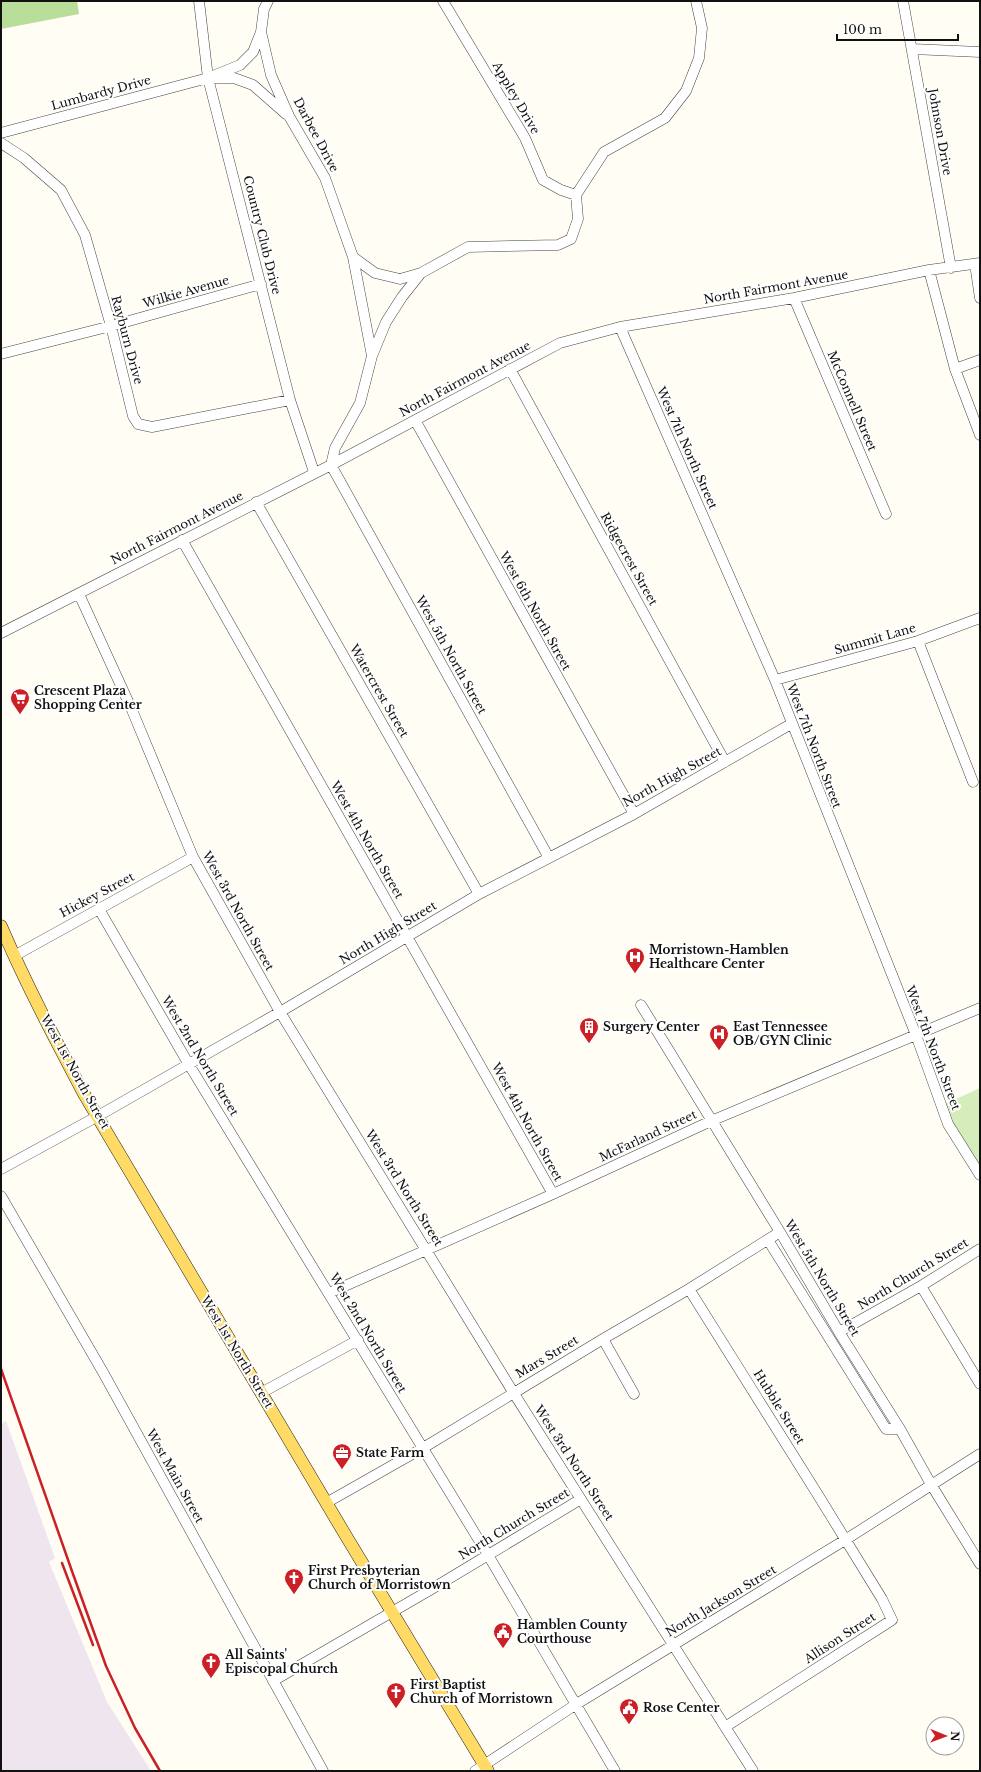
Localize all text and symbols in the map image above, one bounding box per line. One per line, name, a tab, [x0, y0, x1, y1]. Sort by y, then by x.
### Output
scale bar	[837, 16, 958, 42]
text: 100 m	[843, 22, 882, 37]
street label: Appley Drive	[489, 58, 543, 137]
street label: Lumbardy Drive	[49, 72, 153, 113]
street label: Johnson Drive	[925, 85, 956, 177]
street label: Darbee Drive	[291, 95, 342, 175]
street label: Country Club Drive	[240, 174, 285, 296]
street label: North Fairmont Avenue	[702, 266, 849, 307]
street label: Wilkie Avenue	[140, 272, 231, 311]
street label: Rayburn Drive	[108, 294, 147, 386]
street label: North Fairmont Avenue	[397, 337, 533, 420]
street label: McConnell Street	[825, 348, 881, 454]
street label: West 7th North Street	[653, 383, 721, 512]
street label: North Fairmont Avenue	[108, 488, 246, 567]
street label: Ridgecrest Street	[598, 510, 661, 608]
street label: West 6th North Street	[496, 548, 575, 673]
street label: West 5th North Street	[412, 592, 490, 717]
street label: Summit Lane	[832, 620, 917, 657]
street label: Watercrest Street	[346, 641, 412, 740]
street label: West 7th North Street	[783, 681, 845, 811]
place label: Crescent Plaza Shopping Center	[34, 683, 142, 712]
supermarket icon: Crescent Plaza Shopping Center	[9, 687, 31, 715]
street label: North High Street	[620, 743, 724, 810]
street label: West 4th North Street	[327, 777, 407, 902]
street label: West 3rd North Street	[199, 847, 278, 974]
street label: Hickey Street	[57, 868, 137, 920]
street label: North High Street	[337, 897, 439, 967]
place label: Morristown-Hamblen Healthcare Center	[649, 942, 789, 971]
hospital icon: Morristown-Hamblen Healthcare Center	[624, 946, 646, 974]
street label: West 7th North Street	[902, 983, 964, 1113]
street label: West 2nd North Street	[158, 992, 242, 1119]
street label: West 1st North Street	[37, 1011, 113, 1132]
building icon: Surgery Center	[578, 1016, 600, 1044]
place label: Surgery Center	[603, 1019, 699, 1034]
place label: East Tennessee OB/GYN Clinic	[733, 1019, 832, 1048]
hospital icon: East Tennessee OB/GYN Clinic	[708, 1023, 730, 1051]
street label: West 4th North Street	[488, 1059, 566, 1184]
street label: McFarland Street	[597, 1106, 699, 1165]
street label: West 3rd North Street	[362, 1126, 447, 1249]
street label: West 5th North Street	[781, 1216, 863, 1339]
street label: North Church Street	[855, 1234, 971, 1312]
street label: West 2nd North Street	[326, 1269, 410, 1396]
street label: West 1st North Street	[197, 1292, 277, 1411]
street label: Mars Street	[513, 1332, 581, 1381]
street label: Hubble Street	[751, 1367, 809, 1447]
street label: West 3rd North Street	[531, 1401, 618, 1524]
street label: West Main Street	[143, 1425, 208, 1526]
office icon: State Farm	[331, 1442, 353, 1470]
place label: State Farm	[356, 1445, 425, 1460]
street label: North Church Street	[456, 1484, 572, 1562]
street label: North Jackson Street	[663, 1561, 779, 1639]
place label: First Presbyterian Church of Morristown	[308, 1563, 451, 1592]
church icon: First Presbyterian Church of Morristown	[283, 1567, 305, 1595]
street label: Allison Street	[800, 1609, 879, 1667]
place label: Hamblen County Courthouse	[517, 1617, 627, 1646]
public building icon: Hamblen County Courthouse	[492, 1621, 514, 1649]
place label: All Saints' Episcopal Church	[224, 1647, 338, 1676]
church icon: All Saints' Episcopal Church	[200, 1651, 222, 1679]
place label: First Baptist Church of Morristown	[410, 1677, 553, 1706]
church icon: First Baptist Church of Morristown	[385, 1681, 407, 1709]
public building icon: Rose Center	[618, 1697, 640, 1725]
place label: Rose Center	[643, 1700, 720, 1715]
north arrow	[925, 1716, 965, 1756]
text: N	[948, 1731, 962, 1742]

